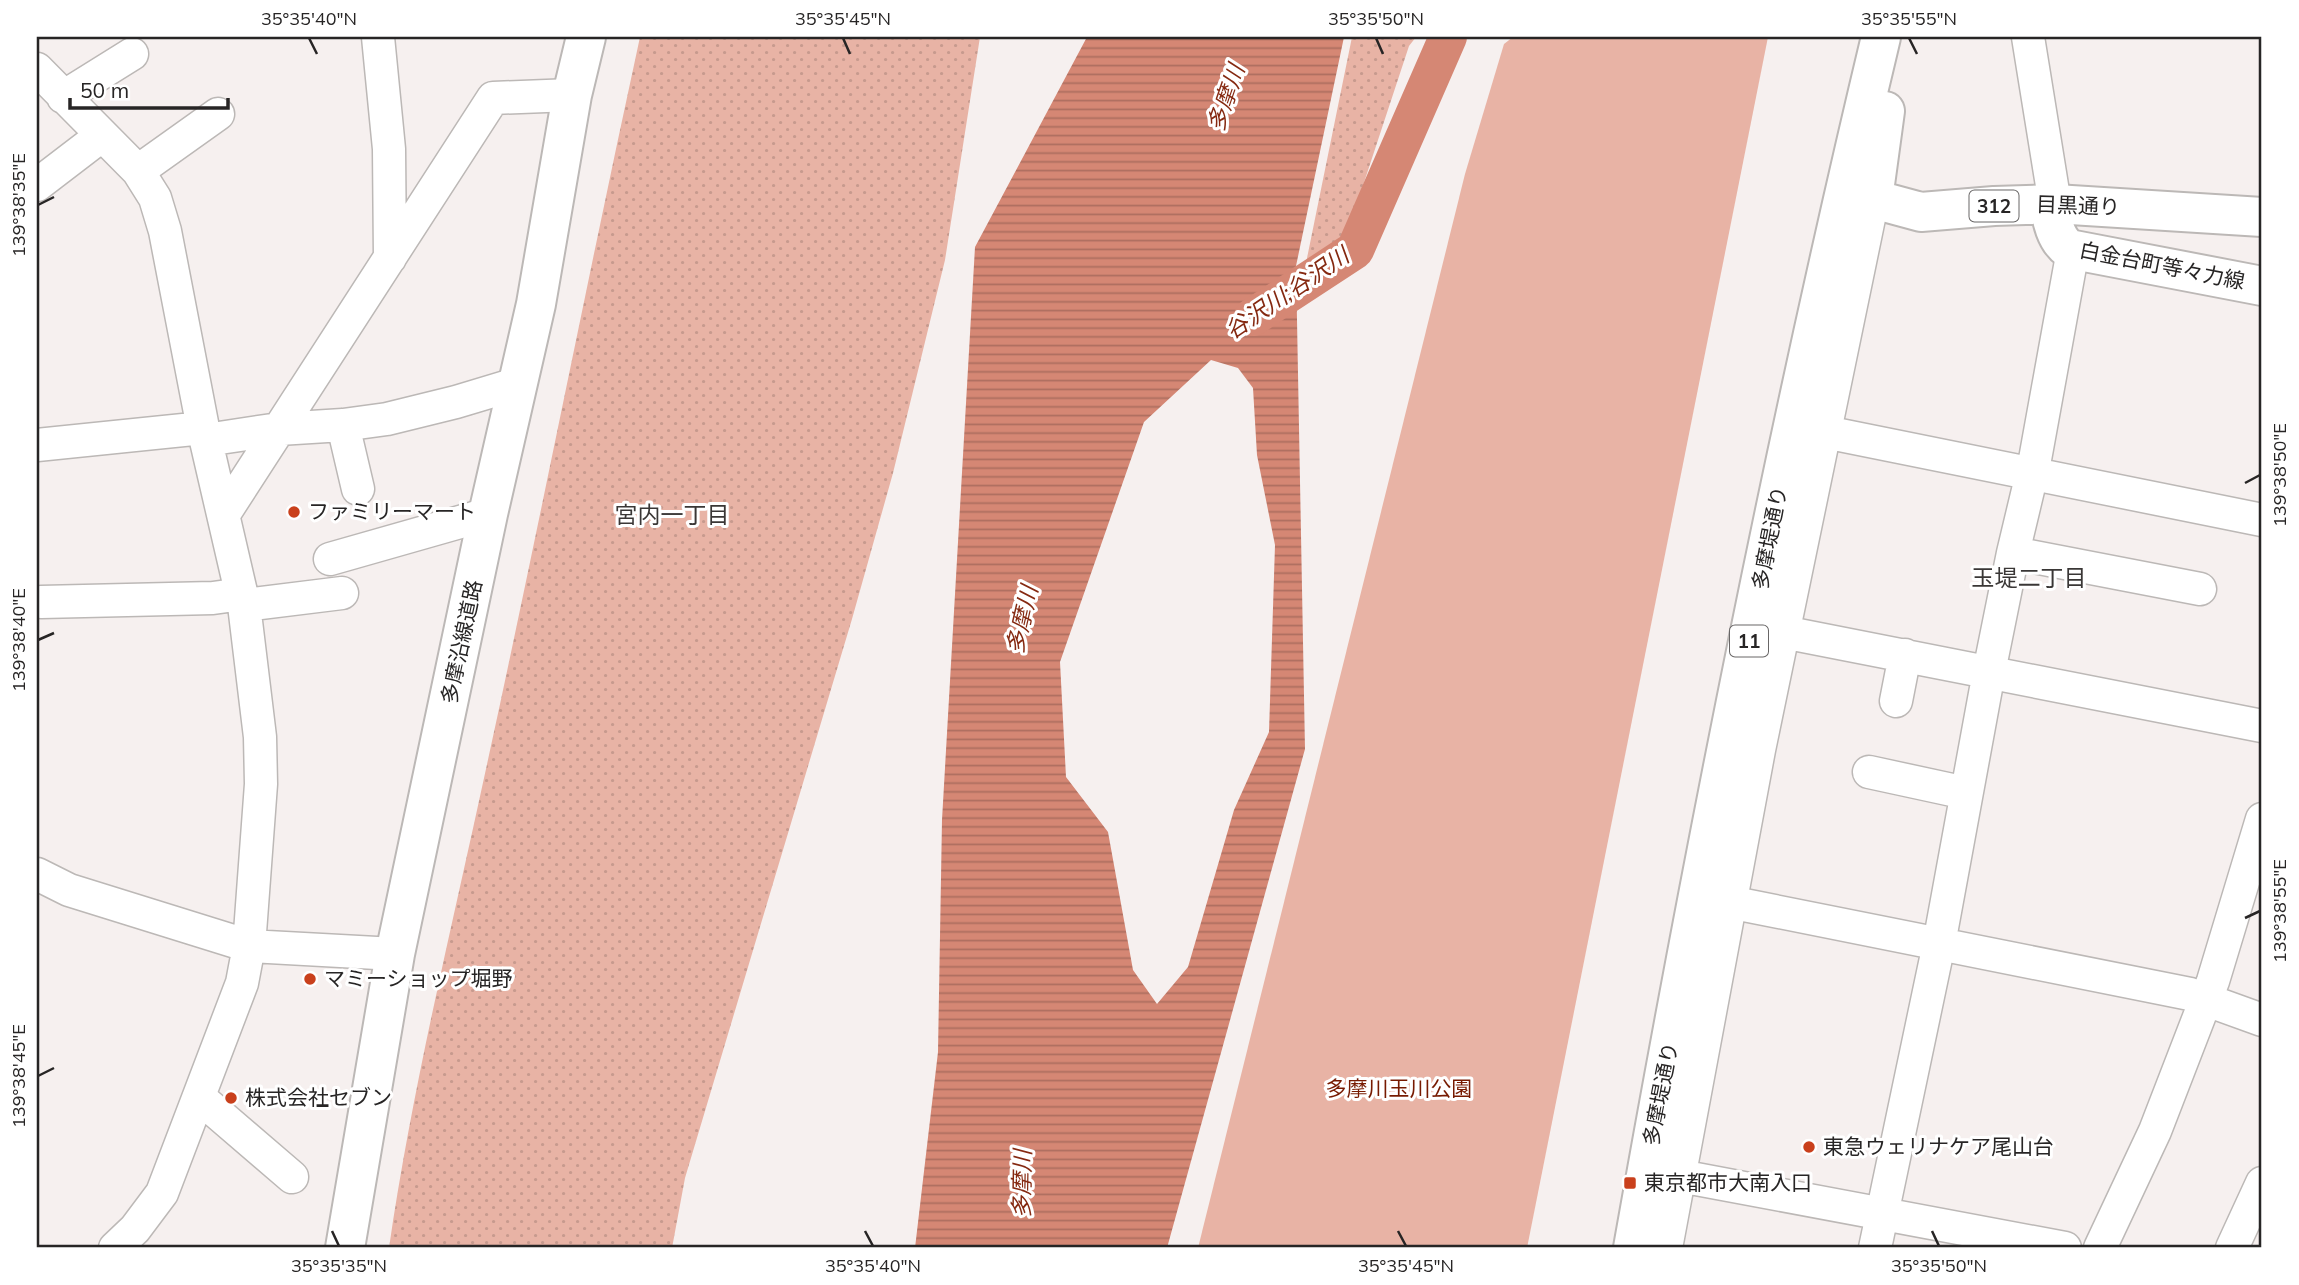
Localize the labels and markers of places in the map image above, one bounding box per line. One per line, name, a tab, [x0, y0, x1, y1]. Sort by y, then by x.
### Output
place label: ファミリーマート	[308, 498, 476, 524]
marker: ファミリーマート	[286, 504, 302, 520]
place label: マミーショップ堀野	[324, 965, 513, 991]
marker: マミーショップ堀野	[302, 971, 318, 987]
place label: 株式会社セブン	[245, 1084, 392, 1110]
marker: 株式会社セブン	[223, 1090, 239, 1106]
place label: 東急ウェリナケア尾山台	[1823, 1133, 2054, 1159]
marker: 東急ウェリナケア尾山台	[1801, 1139, 1817, 1155]
place label: 東京都市大南入口	[1644, 1169, 1812, 1195]
marker: 東京都市大南入口	[1622, 1175, 1638, 1191]

